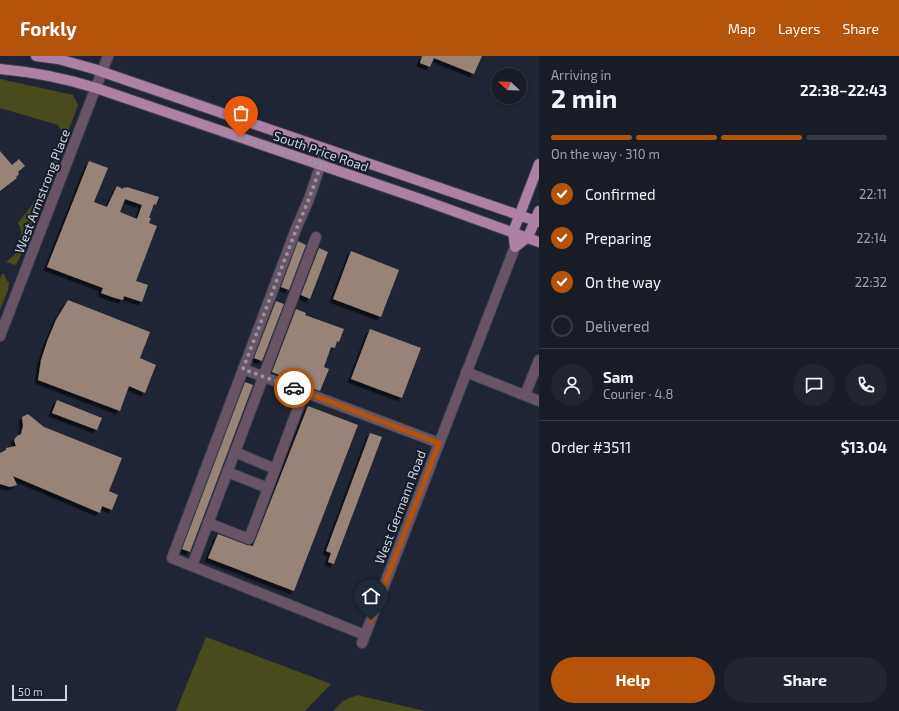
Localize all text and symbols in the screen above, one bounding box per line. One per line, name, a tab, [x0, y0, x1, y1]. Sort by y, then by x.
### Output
text: Forkly	[20, 17, 77, 40]
text: Map	[728, 20, 756, 37]
text: Layers	[778, 20, 820, 37]
text: Share	[842, 20, 879, 37]
text: Arriving in	[551, 67, 611, 83]
north arrow	[491, 68, 527, 104]
map controls	[491, 68, 527, 104]
text: 22:38–22:43	[800, 81, 887, 99]
text: 2 min	[551, 82, 617, 113]
pin	[224, 96, 258, 137]
icon: bag	[230, 102, 252, 124]
street label: West Armstrong Place	[11, 127, 73, 255]
street label: South Price Road	[271, 127, 371, 175]
text: On the way · 310 m	[551, 146, 660, 162]
icon: check	[551, 183, 573, 205]
text: Confirmed	[585, 185, 656, 203]
text: 22:11	[859, 186, 887, 202]
icon: check	[551, 227, 573, 249]
text: Preparing	[585, 229, 651, 247]
text: 22:14	[856, 230, 887, 246]
icon: check	[551, 271, 573, 293]
text: On the way	[585, 273, 661, 291]
text: 22:32	[855, 274, 887, 290]
text: Delivered	[585, 317, 650, 335]
button: person	[551, 364, 593, 406]
button: chat	[793, 364, 835, 406]
button: phone	[845, 364, 887, 406]
courier	[274, 368, 314, 408]
text: Sam	[603, 368, 634, 386]
icon: car	[283, 377, 305, 399]
text: Courier · 4.8	[603, 386, 673, 402]
text: Order #3511	[551, 438, 631, 456]
text: $13.04	[841, 438, 887, 456]
street label: West Germann Road	[371, 448, 429, 566]
pin	[354, 579, 388, 620]
icon: home	[360, 585, 382, 607]
button: Help	[551, 657, 715, 703]
button: Share	[723, 657, 887, 703]
scale bar	[12, 683, 67, 702]
text: 50 m	[18, 685, 43, 698]

